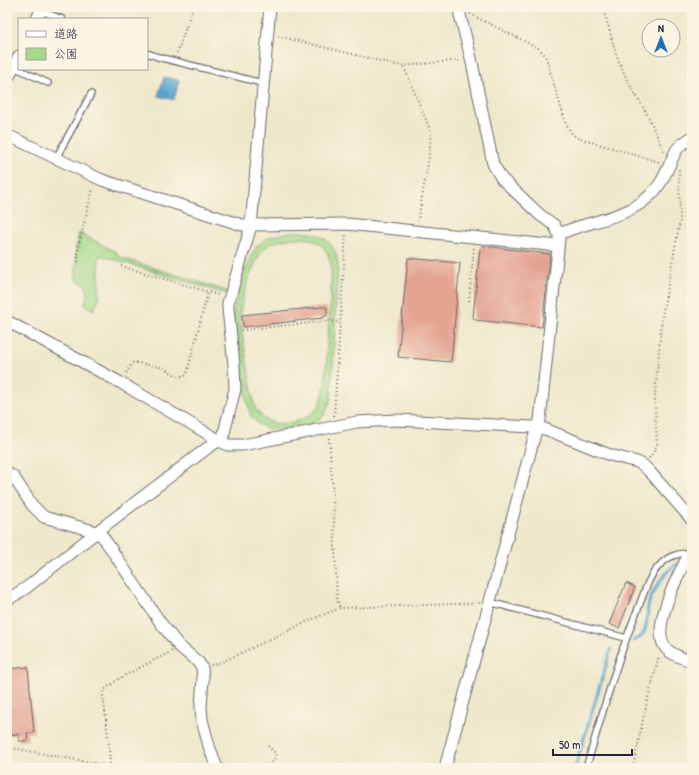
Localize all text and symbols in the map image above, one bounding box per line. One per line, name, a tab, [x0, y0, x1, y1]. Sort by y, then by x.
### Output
legend	[18, 18, 148, 70]
north arrow	[641, 18, 681, 58]
text: N	[658, 21, 664, 35]
text: 道路	[54, 25, 78, 42]
text: 公園	[54, 45, 78, 62]
scale bar	[553, 731, 632, 757]
text: 50 m	[559, 736, 580, 753]

